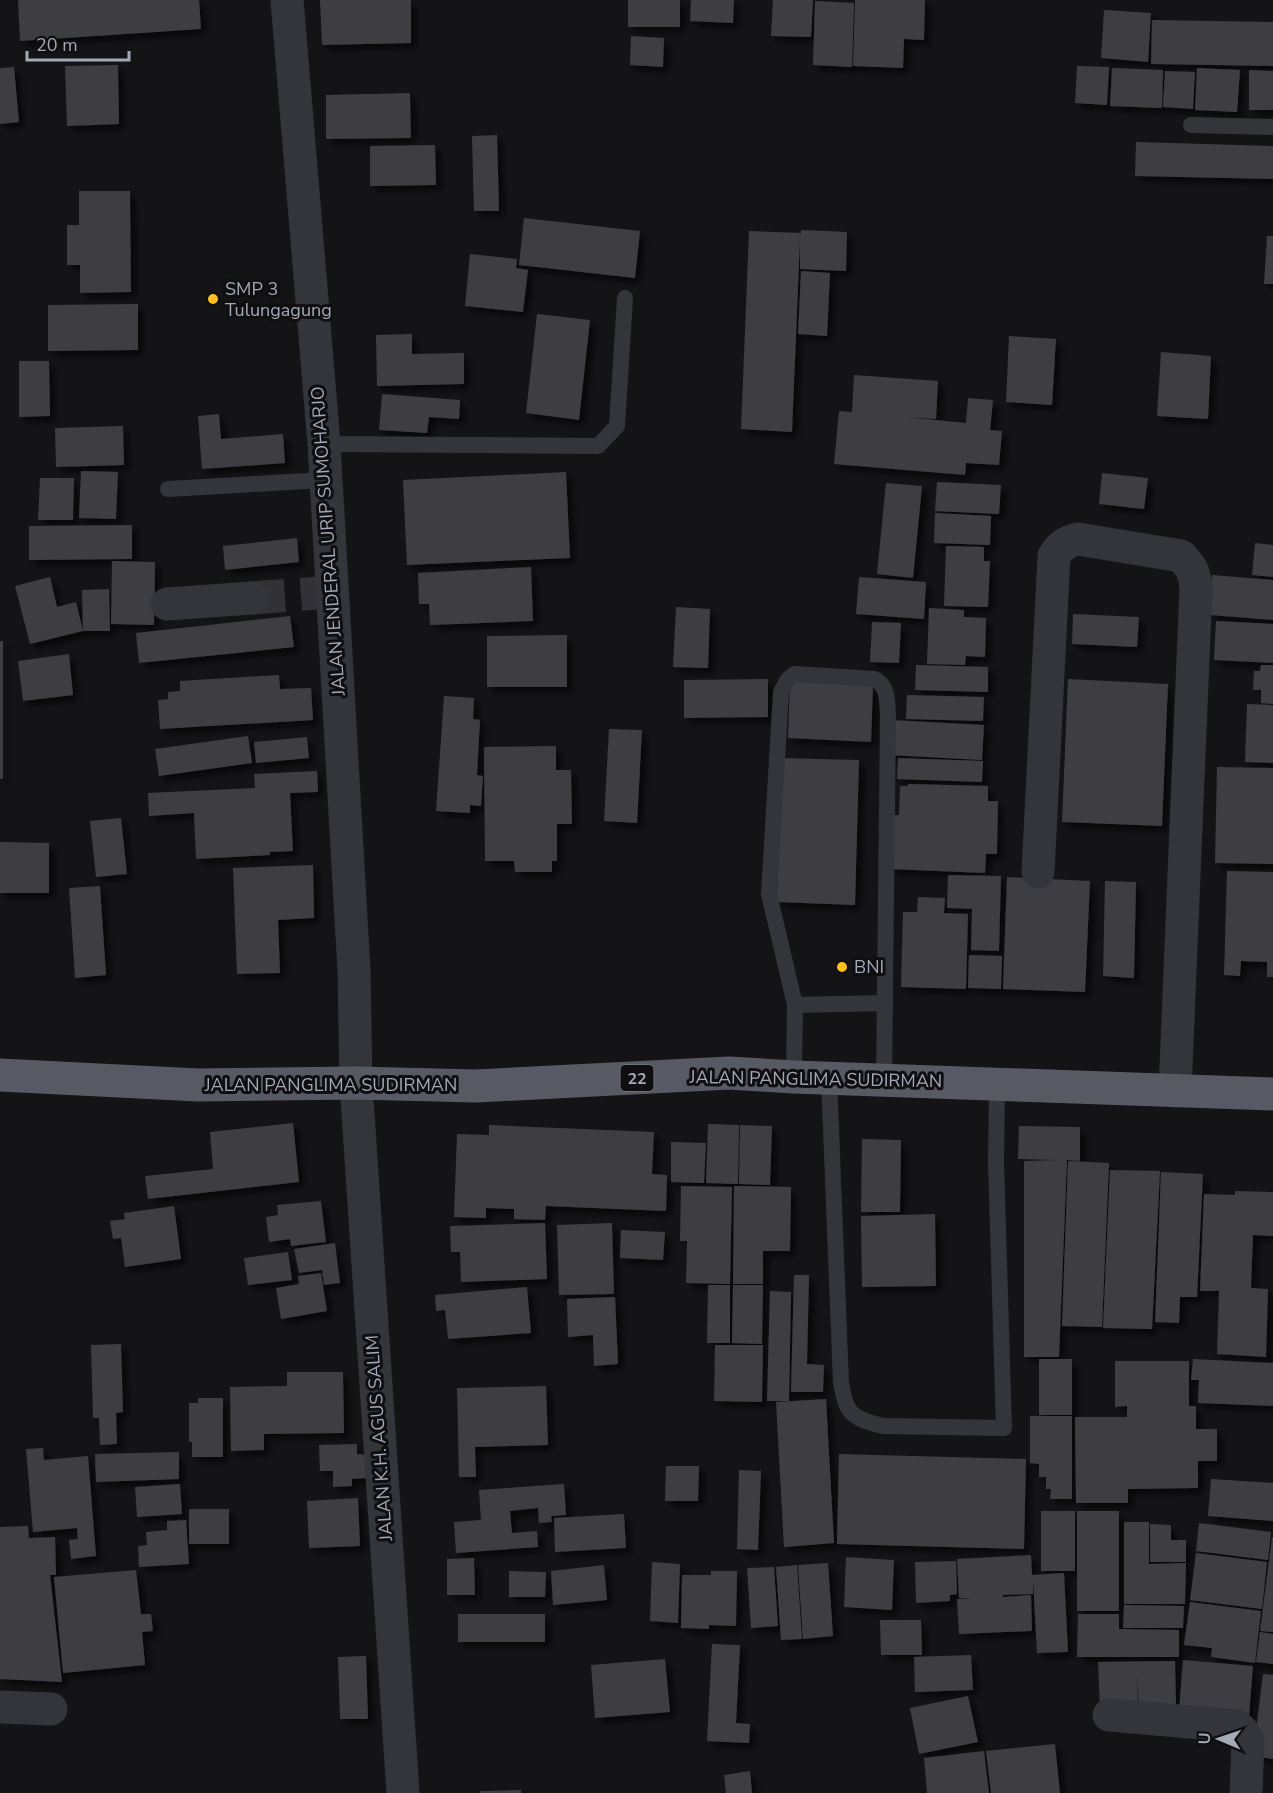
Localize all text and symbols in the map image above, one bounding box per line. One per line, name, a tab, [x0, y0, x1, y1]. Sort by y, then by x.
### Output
scale bar	[27, 24, 129, 62]
text: 20 m	[36, 33, 78, 57]
place label: SMP 3 Tulungagung	[225, 277, 332, 322]
marker: SMP 3 Tulungagung	[206, 292, 220, 306]
street label: JALAN JENDERAL URIP SUMOHARJO	[305, 386, 351, 697]
place label: BNI	[854, 955, 884, 979]
marker: BNI	[835, 960, 849, 974]
road number: 22	[620, 1065, 654, 1091]
street label: JALAN PANGLIMA SUDIRMAN	[689, 1065, 942, 1093]
street label: JALAN PANGLIMA SUDIRMAN	[204, 1073, 457, 1097]
street label: JALAN K.H. AGUS SALIM	[360, 1334, 398, 1543]
north arrow	[1189, 1709, 1249, 1769]
text: U	[1194, 1732, 1216, 1745]

